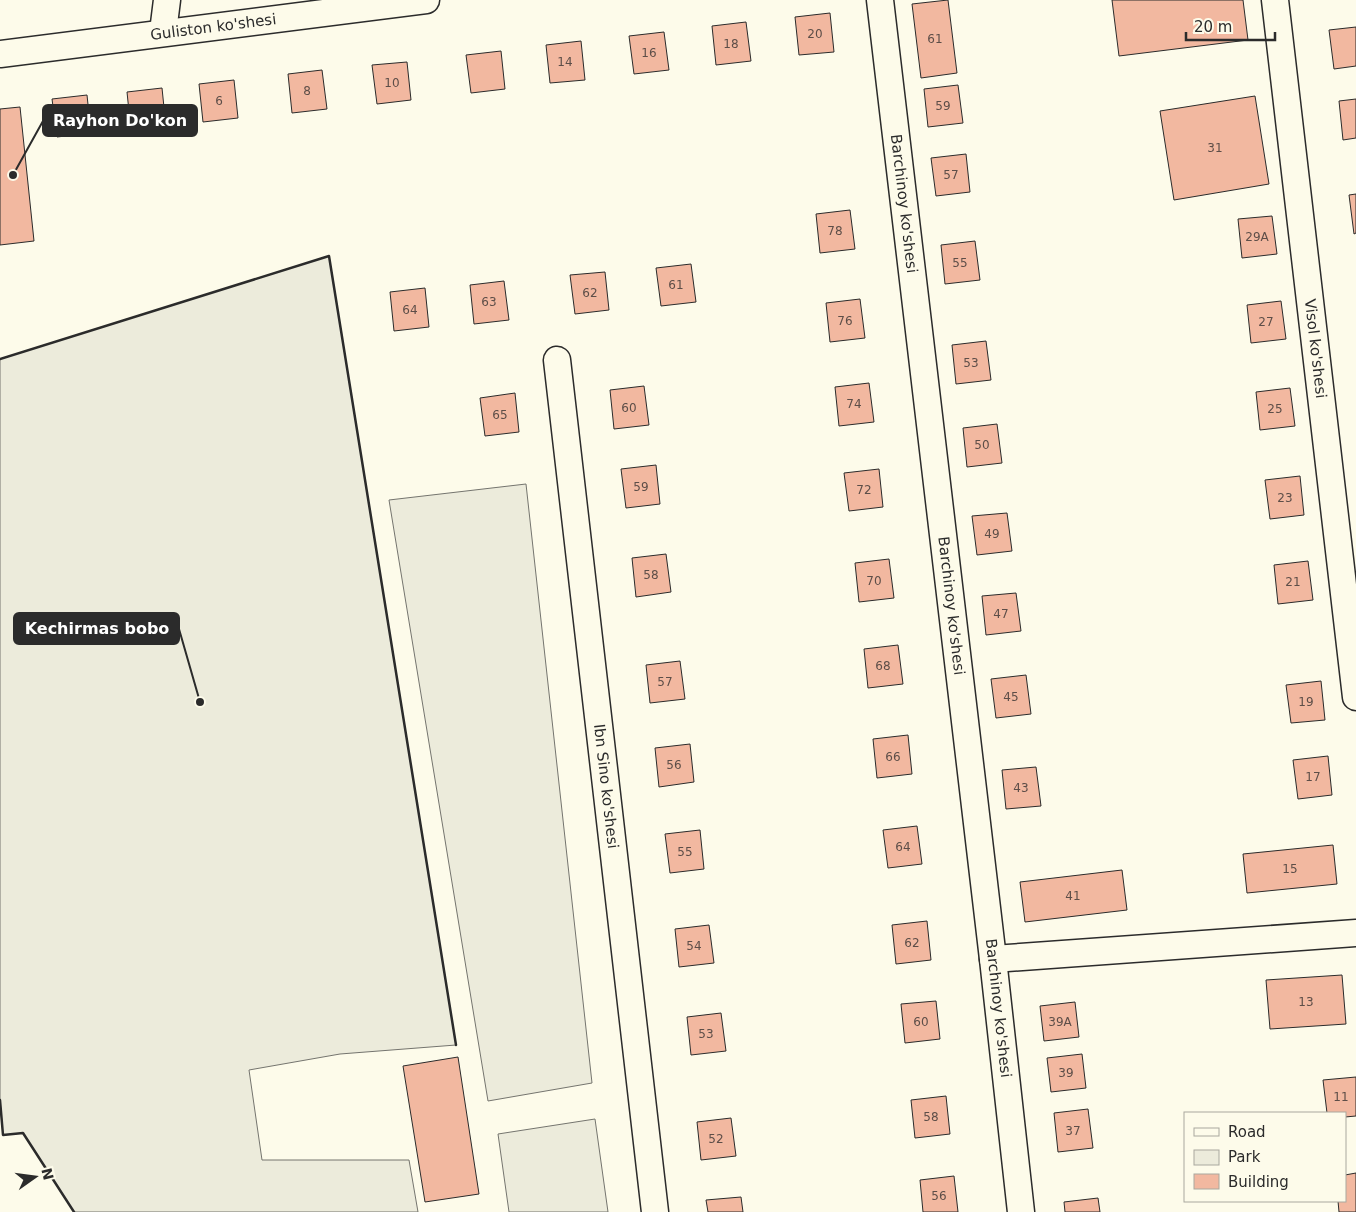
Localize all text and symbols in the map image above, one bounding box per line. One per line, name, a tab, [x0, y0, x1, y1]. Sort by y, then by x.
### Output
street label: Guliston ko'shesi	[149, 10, 277, 44]
scale bar	[1186, 10, 1275, 42]
text: 20 m	[1194, 18, 1232, 36]
house number: 20	[807, 27, 823, 41]
house number: 61	[927, 32, 943, 46]
house number: 18	[723, 37, 739, 51]
house number: 16	[641, 46, 657, 60]
house number: 14	[557, 55, 573, 69]
house number: 10	[384, 76, 400, 90]
house number: 8	[303, 84, 311, 98]
house number: 6	[215, 94, 223, 108]
house number: 59	[935, 99, 951, 113]
callout: Rayhon Do'kon	[43, 105, 197, 136]
text: Rayhon Do'kon	[53, 111, 187, 130]
street label: Barchinoy ko'shesi	[887, 133, 921, 274]
house number: 31	[1207, 141, 1223, 155]
house number: 57	[943, 168, 959, 182]
house number: 78	[827, 224, 843, 238]
house number: 29A	[1245, 230, 1270, 244]
house number: 55	[952, 256, 968, 270]
house number: 61	[668, 278, 684, 292]
house number: 62	[582, 286, 598, 300]
house number: 63	[481, 295, 497, 309]
street label: Visol ko'shesi	[1301, 298, 1330, 399]
house number: 64	[402, 303, 418, 317]
house number: 76	[837, 314, 853, 328]
house number: 27	[1258, 315, 1274, 329]
house number: 53	[963, 356, 979, 370]
house number: 74	[846, 397, 862, 411]
house number: 60	[621, 401, 637, 415]
house number: 25	[1267, 402, 1283, 416]
house number: 65	[492, 408, 508, 422]
house number: 50	[974, 438, 990, 452]
house number: 59	[633, 480, 649, 494]
house number: 72	[856, 483, 872, 497]
house number: 23	[1277, 491, 1293, 505]
house number: 49	[984, 527, 1000, 541]
street label: Barchinoy ko'shesi	[934, 535, 968, 676]
house number: 58	[643, 568, 659, 582]
house number: 70	[866, 574, 882, 588]
house number: 21	[1285, 575, 1301, 589]
house number: 47	[993, 607, 1009, 621]
callout: Kechirmas bobo	[14, 613, 179, 644]
text: Kechirmas bobo	[25, 619, 169, 638]
house number: 68	[875, 659, 891, 673]
house number: 57	[657, 675, 673, 689]
house number: 45	[1003, 690, 1019, 704]
house number: 19	[1298, 695, 1314, 709]
street label: Ibn Sino ko'shesi	[590, 723, 622, 850]
house number: 66	[885, 750, 901, 764]
house number: 56	[666, 758, 682, 772]
house number: 17	[1305, 770, 1321, 784]
house number: 43	[1013, 781, 1029, 795]
house number: 64	[895, 840, 911, 854]
house number: 55	[677, 845, 693, 859]
house number: 15	[1282, 862, 1298, 876]
house number: 41	[1065, 889, 1081, 903]
house number: 62	[904, 936, 920, 950]
street label: Barchinoy ko'shesi	[982, 938, 1015, 1078]
house number: 54	[686, 939, 702, 953]
house number: 13	[1298, 995, 1314, 1009]
house number: 60	[913, 1015, 929, 1029]
house number: 39A	[1048, 1015, 1073, 1029]
house number: 53	[698, 1027, 714, 1041]
house number: 39	[1058, 1066, 1074, 1080]
house number: 11	[1333, 1090, 1349, 1104]
house number: 58	[923, 1110, 939, 1124]
legend	[1184, 1112, 1346, 1202]
text: Road	[1228, 1123, 1266, 1141]
house number: 37	[1065, 1124, 1081, 1138]
house number: 52	[708, 1132, 724, 1146]
text: Park	[1228, 1148, 1261, 1166]
north arrow	[10, 1152, 60, 1202]
text: N	[38, 1166, 57, 1181]
text: Building	[1228, 1173, 1289, 1191]
house number: 56	[931, 1189, 947, 1203]

